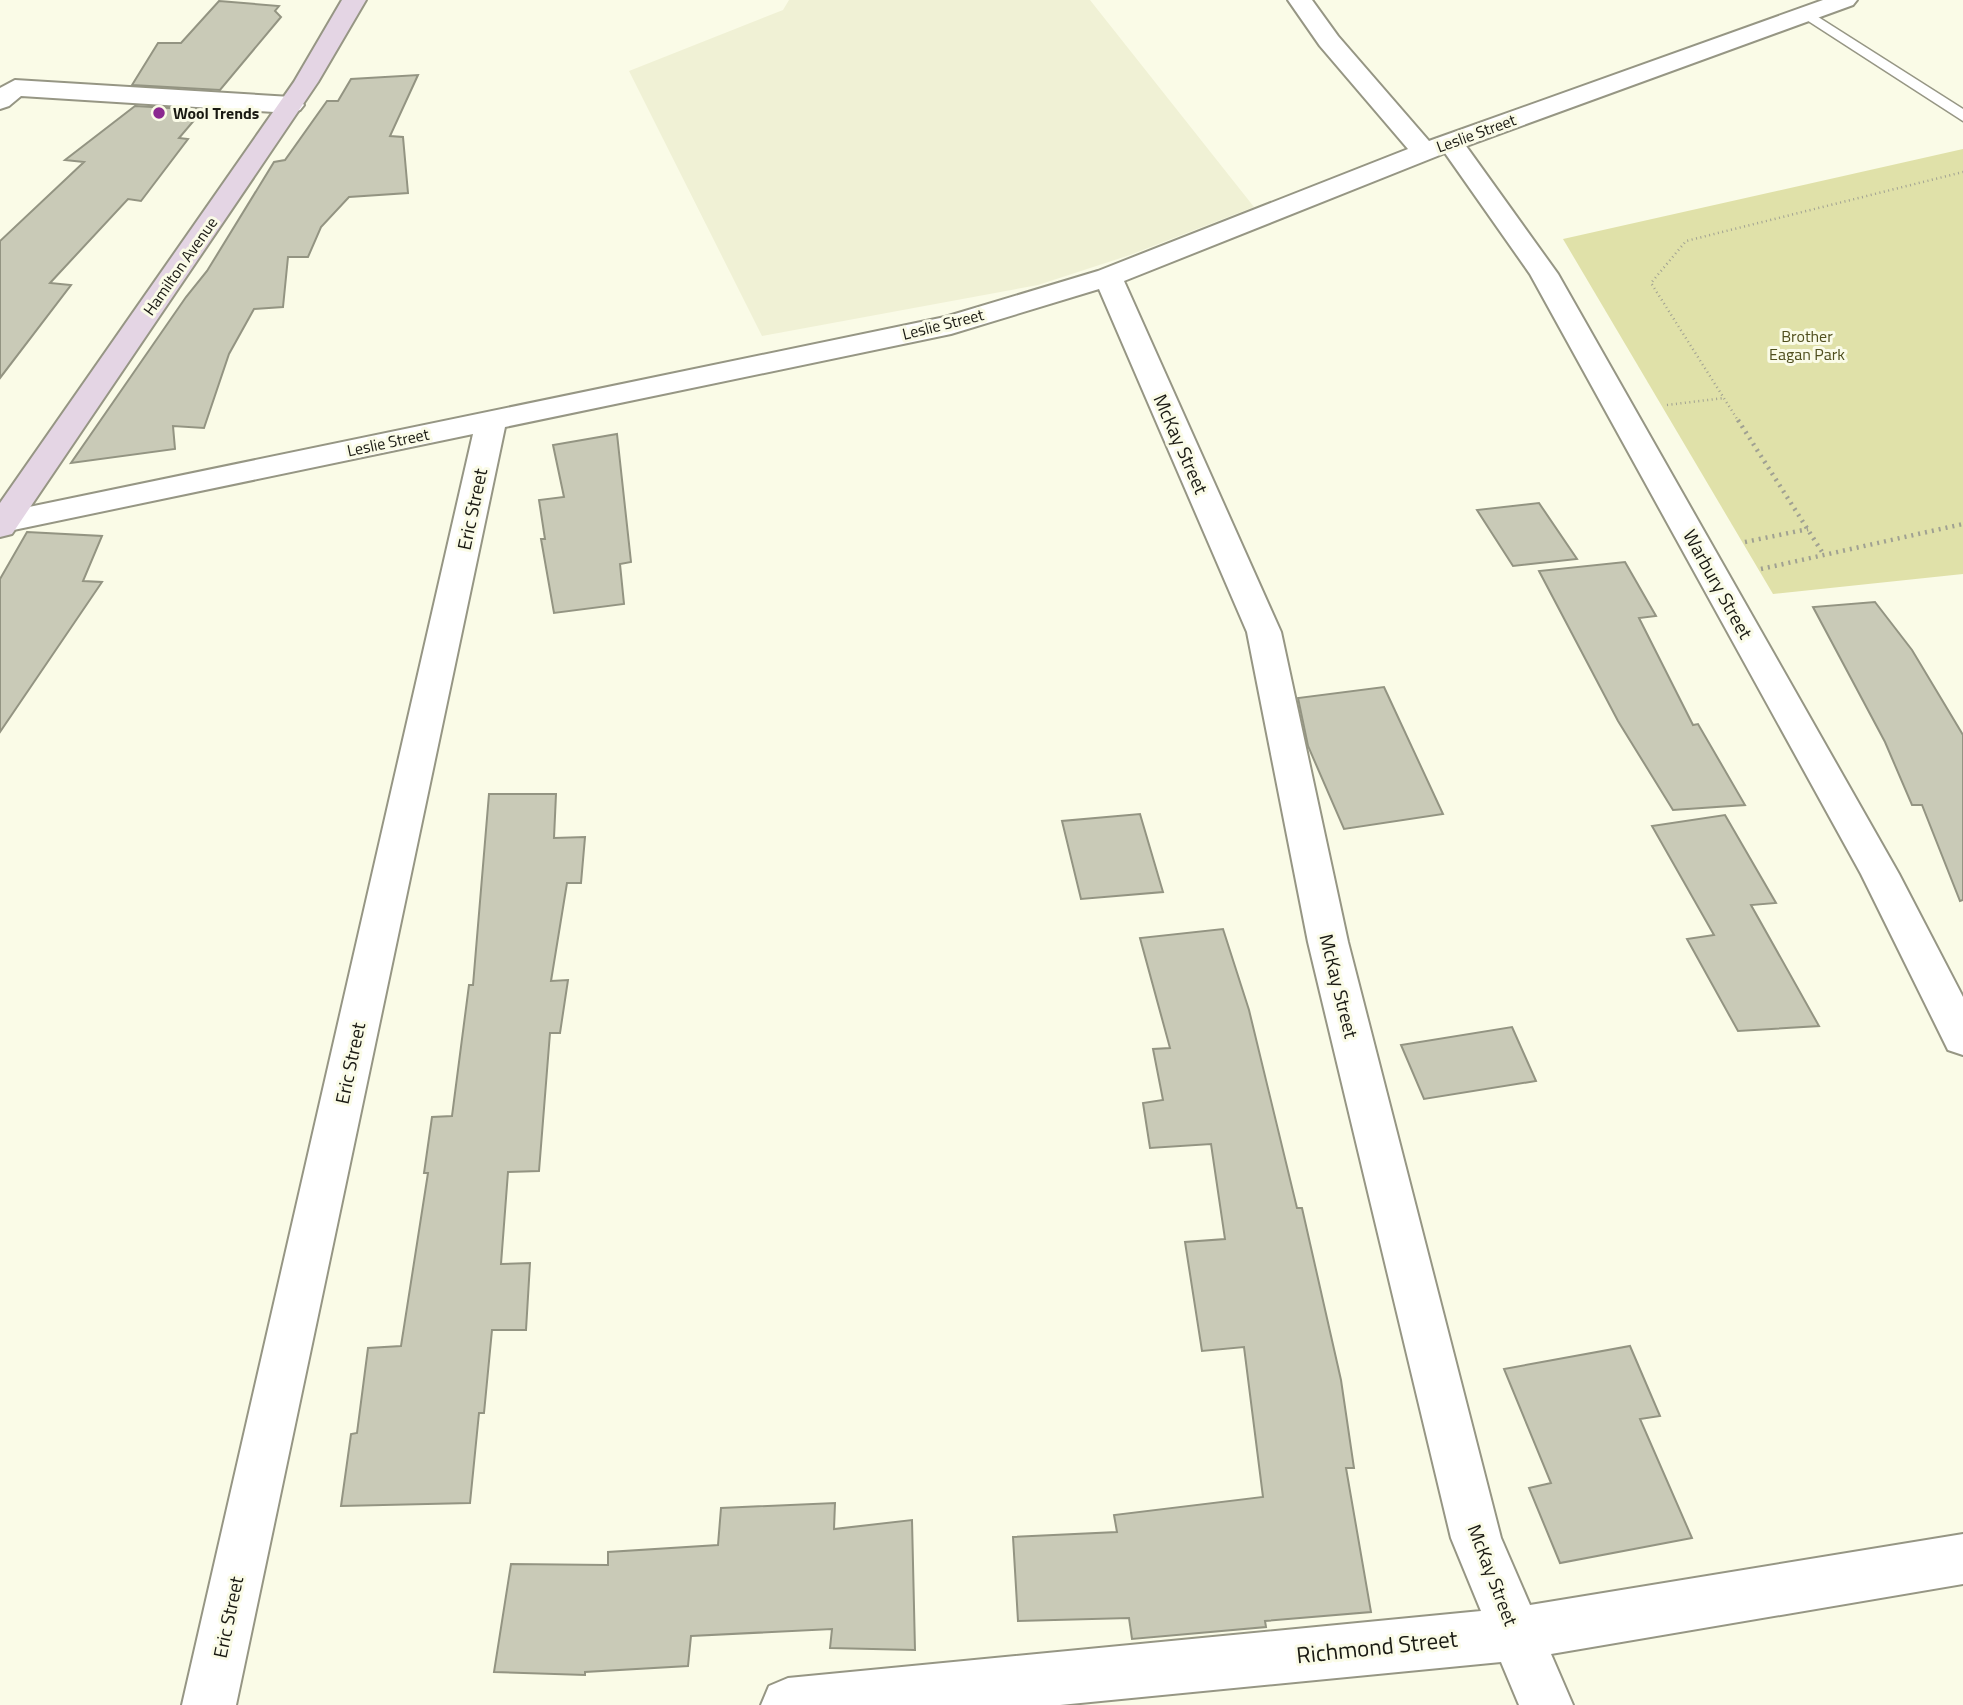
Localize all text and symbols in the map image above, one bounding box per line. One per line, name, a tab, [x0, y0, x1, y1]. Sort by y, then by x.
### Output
place label: Wool Trends	[173, 101, 259, 125]
marker: Wool Trends	[151, 105, 167, 121]
street label: Leslie Street	[1433, 107, 1520, 158]
street label: Hamilton Avenue	[137, 212, 223, 320]
street label: Leslie Street	[900, 302, 987, 346]
park label: Brother Eagan Park	[1769, 324, 1845, 366]
street label: McKay Street	[1147, 389, 1217, 499]
street label: Leslie Street	[345, 422, 432, 462]
street label: Eric Street	[449, 465, 494, 552]
street label: Warbury Street	[1676, 524, 1761, 644]
street label: McKay Street	[1313, 931, 1367, 1041]
street label: Eric Street	[327, 1019, 372, 1106]
street label: McKay Street	[1461, 1520, 1526, 1630]
street label: Eric Street	[205, 1573, 250, 1660]
street label: Richmond Street	[1295, 1621, 1459, 1672]

